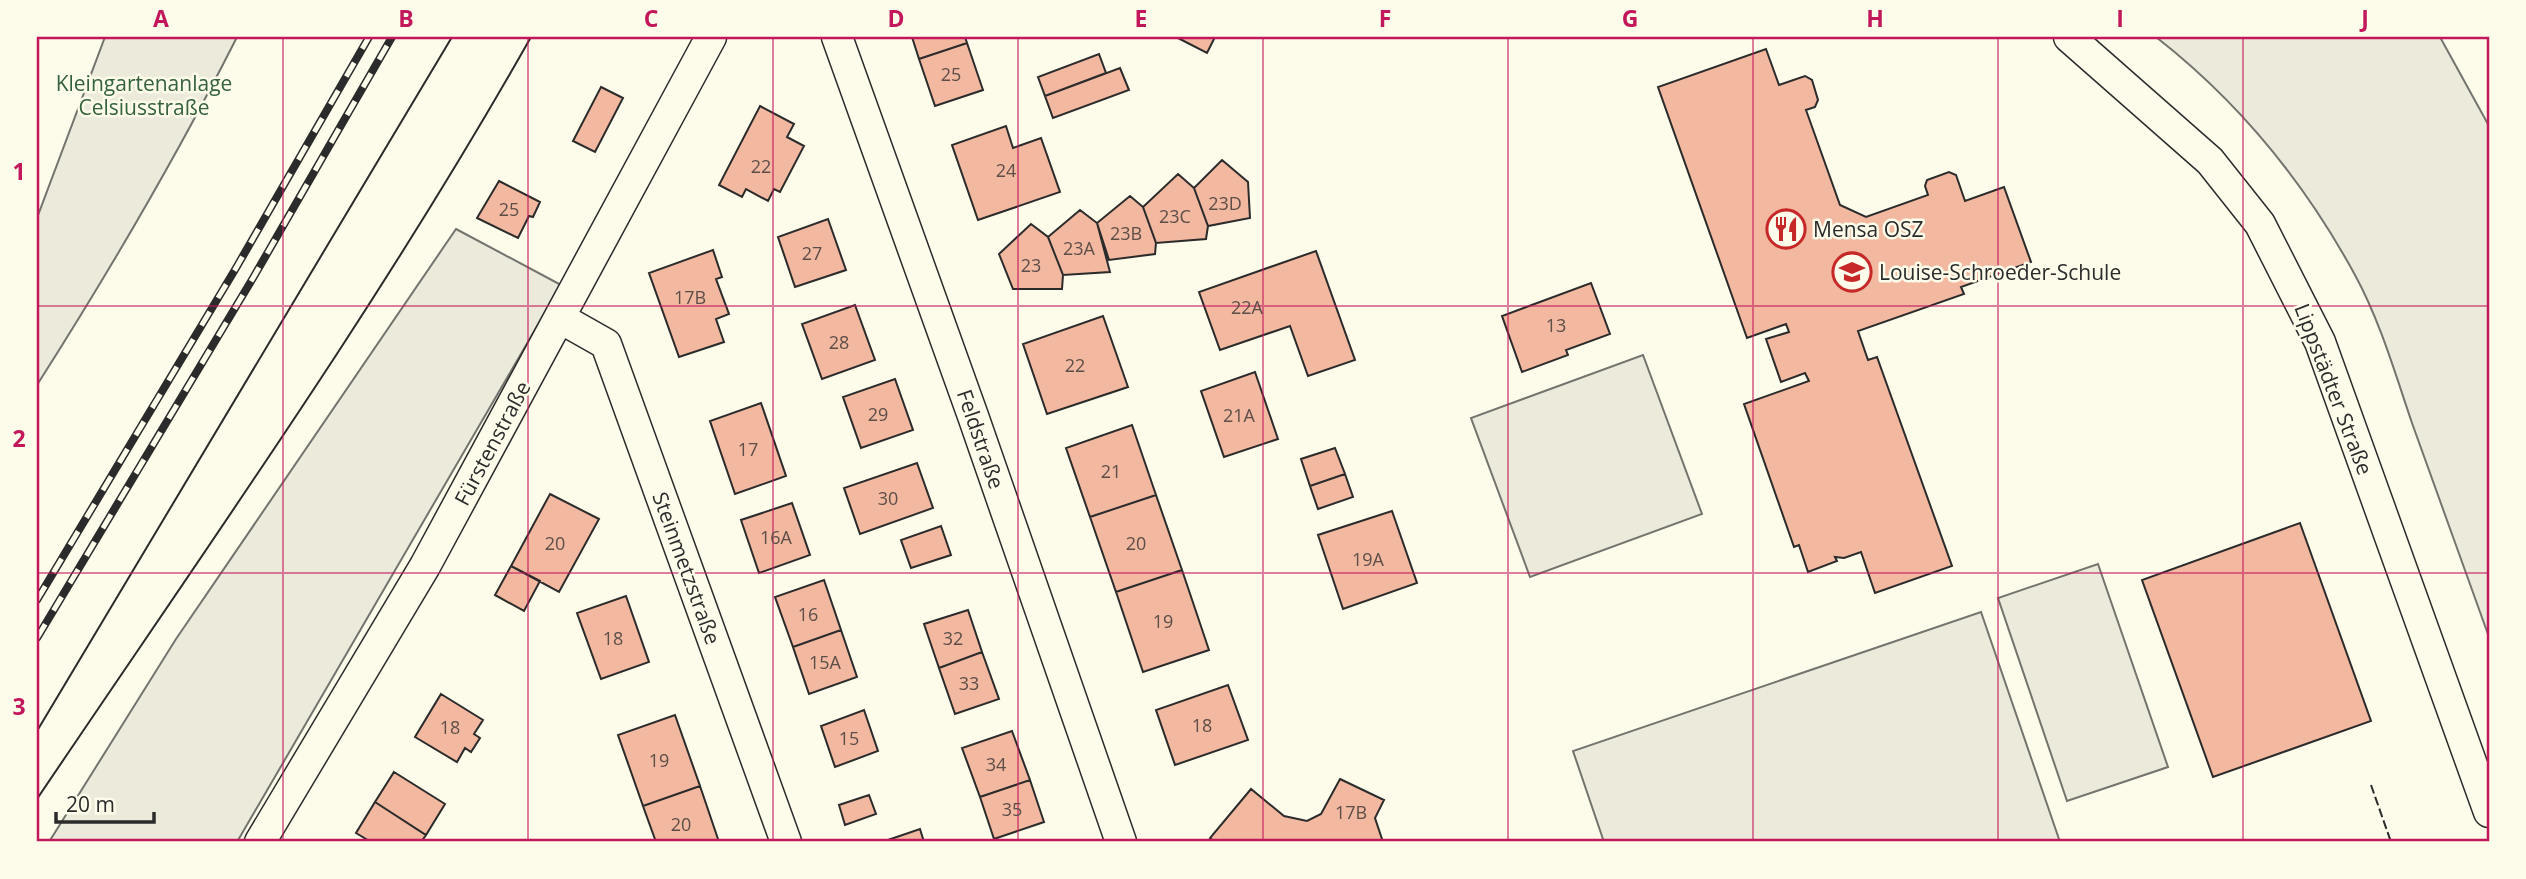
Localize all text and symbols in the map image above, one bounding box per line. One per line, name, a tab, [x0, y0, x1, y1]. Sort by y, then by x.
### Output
text: A	[153, 2, 169, 34]
text: B	[398, 2, 414, 34]
text: C	[644, 2, 658, 34]
text: D	[887, 2, 905, 34]
text: E	[1135, 2, 1147, 34]
text: F	[1379, 2, 1391, 34]
text: G	[1622, 2, 1638, 34]
text: H	[1866, 2, 1884, 34]
text: I	[2116, 2, 2124, 34]
text: J	[2359, 2, 2369, 34]
house number: 25	[941, 62, 961, 86]
park label: Kleingartenanlage Celsiusstraße	[56, 69, 232, 121]
house number: 22	[751, 154, 771, 178]
text: 1	[12, 155, 26, 187]
house number: 24	[996, 158, 1016, 182]
house number: 23D	[1208, 191, 1242, 215]
house number: 25	[499, 197, 519, 221]
house number: 23C	[1159, 204, 1191, 228]
restaurant icon: Mensa OSZ	[1765, 208, 1807, 250]
place label: Mensa OSZ	[1813, 215, 1924, 243]
house number: 23B	[1110, 221, 1142, 245]
house number: 23A	[1063, 236, 1096, 260]
house number: 27	[802, 241, 822, 265]
school or university icon: Louise-Schroeder-Schule	[1831, 251, 1873, 293]
house number: 23	[1021, 253, 1041, 277]
place label: Louise-Schroeder-Schule	[1879, 258, 2121, 286]
house number: 17B	[674, 285, 706, 309]
house number: 22A	[1231, 295, 1264, 319]
street label: Lippstädter Straße	[2288, 299, 2380, 479]
house number: 13	[1546, 313, 1566, 337]
house number: 28	[829, 330, 849, 354]
house number: 22	[1065, 353, 1085, 377]
street label: Fürstenstraße	[447, 376, 537, 510]
street label: Feldstraße	[951, 386, 1011, 492]
house number: 29	[868, 402, 888, 426]
house number: 21A	[1223, 403, 1256, 427]
text: 2	[12, 422, 26, 454]
house number: 17	[738, 437, 758, 461]
house number: 21	[1101, 459, 1121, 483]
house number: 30	[878, 486, 898, 510]
street label: Steinmetzstraße	[646, 488, 728, 648]
house number: 16A	[760, 525, 793, 549]
house number: 20	[545, 531, 565, 555]
house number: 20	[1126, 531, 1146, 555]
house number: 19A	[1352, 547, 1385, 571]
house number: 16	[798, 602, 818, 626]
house number: 19	[1153, 609, 1173, 633]
house number: 18	[603, 626, 623, 650]
house number: 32	[943, 626, 963, 650]
house number: 15A	[809, 650, 842, 674]
house number: 33	[959, 671, 979, 695]
text: 3	[12, 690, 26, 722]
house number: 18	[1192, 713, 1212, 737]
house number: 18	[440, 715, 460, 739]
house number: 15	[839, 726, 859, 750]
house number: 19	[649, 748, 669, 772]
house number: 34	[986, 752, 1006, 776]
scale bar	[56, 781, 154, 825]
text: 20 m	[66, 790, 115, 818]
house number: 35	[1002, 797, 1022, 821]
house number: 17B	[1335, 800, 1367, 824]
house number: 20	[671, 812, 691, 836]

